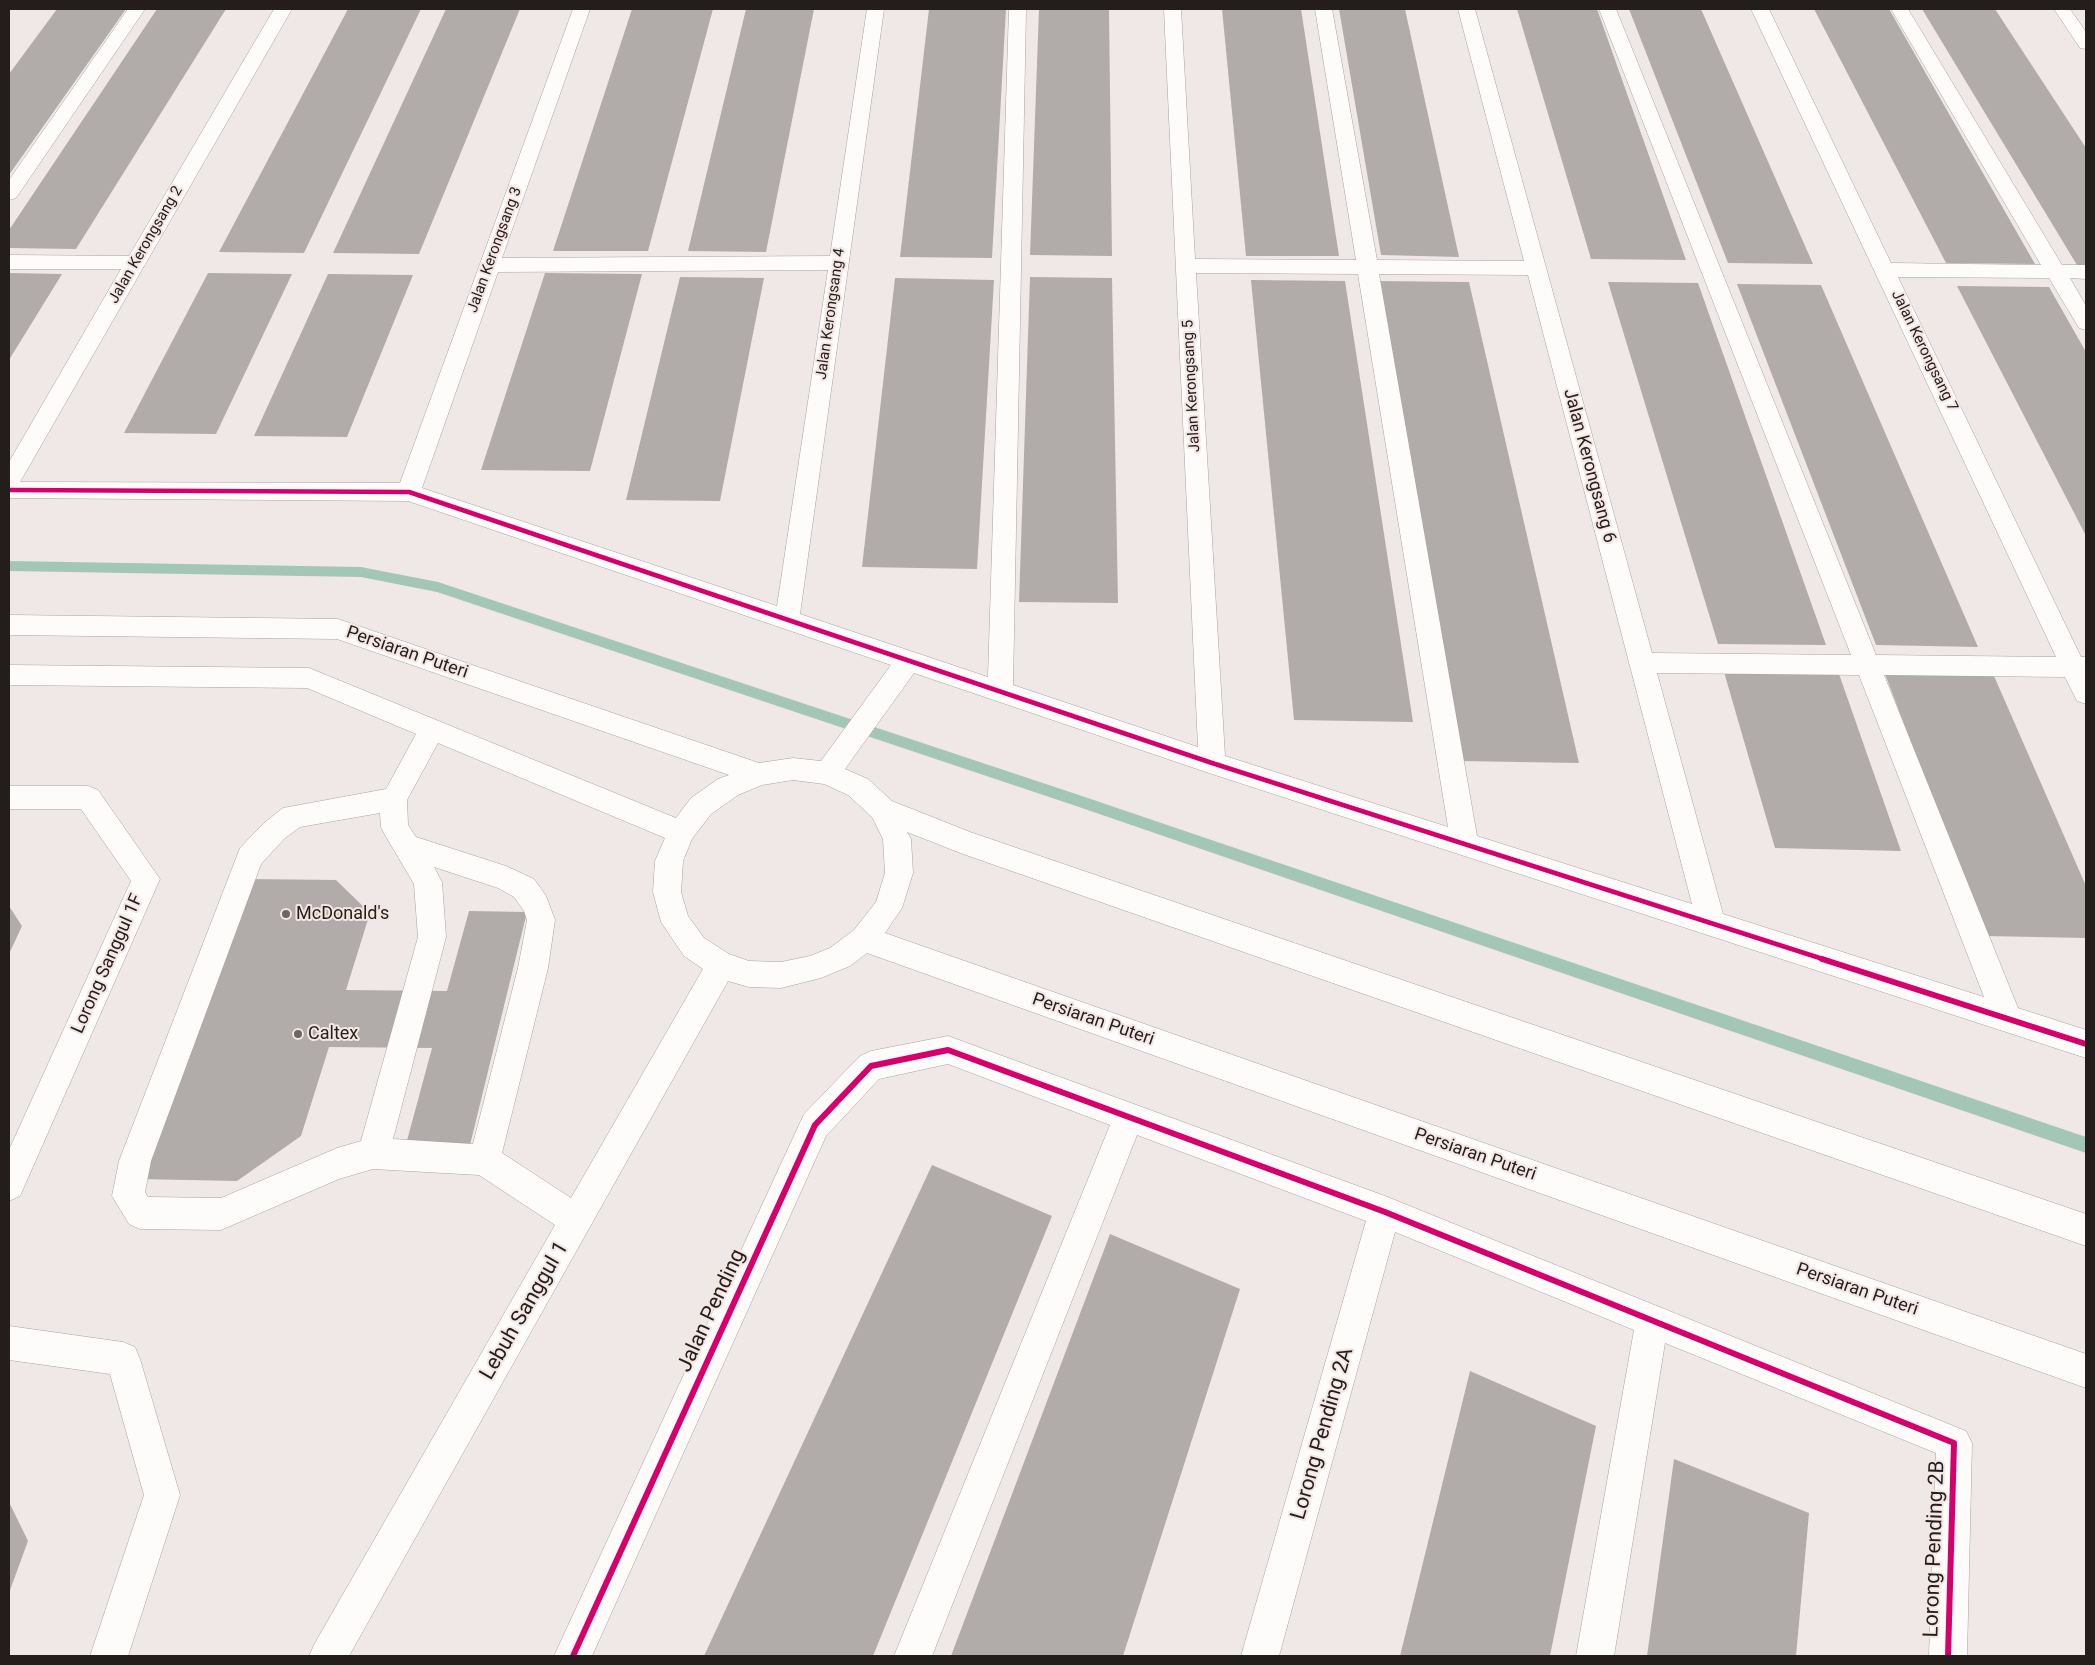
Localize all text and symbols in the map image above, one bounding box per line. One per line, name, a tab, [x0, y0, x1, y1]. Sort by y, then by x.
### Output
street label: Jalan Kerongsang 2	[105, 183, 187, 307]
street label: Jalan Kerongsang 3	[464, 185, 526, 315]
street label: Jalan Kerongsang 4	[813, 247, 849, 381]
street label: Jalan Kerongsang 7	[1887, 288, 1961, 414]
street label: Jalan Kerongsang 5	[1180, 319, 1204, 453]
street label: Jalan Kerongsang 6	[1558, 386, 1620, 546]
street label: Persiaran Puteri	[343, 622, 471, 684]
street label: Lorong Sanggul 1F	[68, 891, 148, 1037]
place label: McDonald's	[296, 903, 389, 925]
marker: McDonald's	[280, 908, 292, 920]
street label: Persiaran Puteri	[1029, 989, 1157, 1051]
place label: Caltex	[308, 1023, 358, 1045]
marker: Caltex	[292, 1028, 304, 1040]
street label: Persiaran Puteri	[1411, 1124, 1539, 1186]
street label: Lebuh Sanggul 1	[475, 1237, 575, 1385]
street label: Jalan Pending	[673, 1246, 751, 1376]
street label: Persiaran Puteri	[1793, 1259, 1921, 1321]
street label: Lorong Pending 2A	[1286, 1345, 1360, 1523]
street label: Lorong Pending 2B	[1919, 1460, 1951, 1638]

